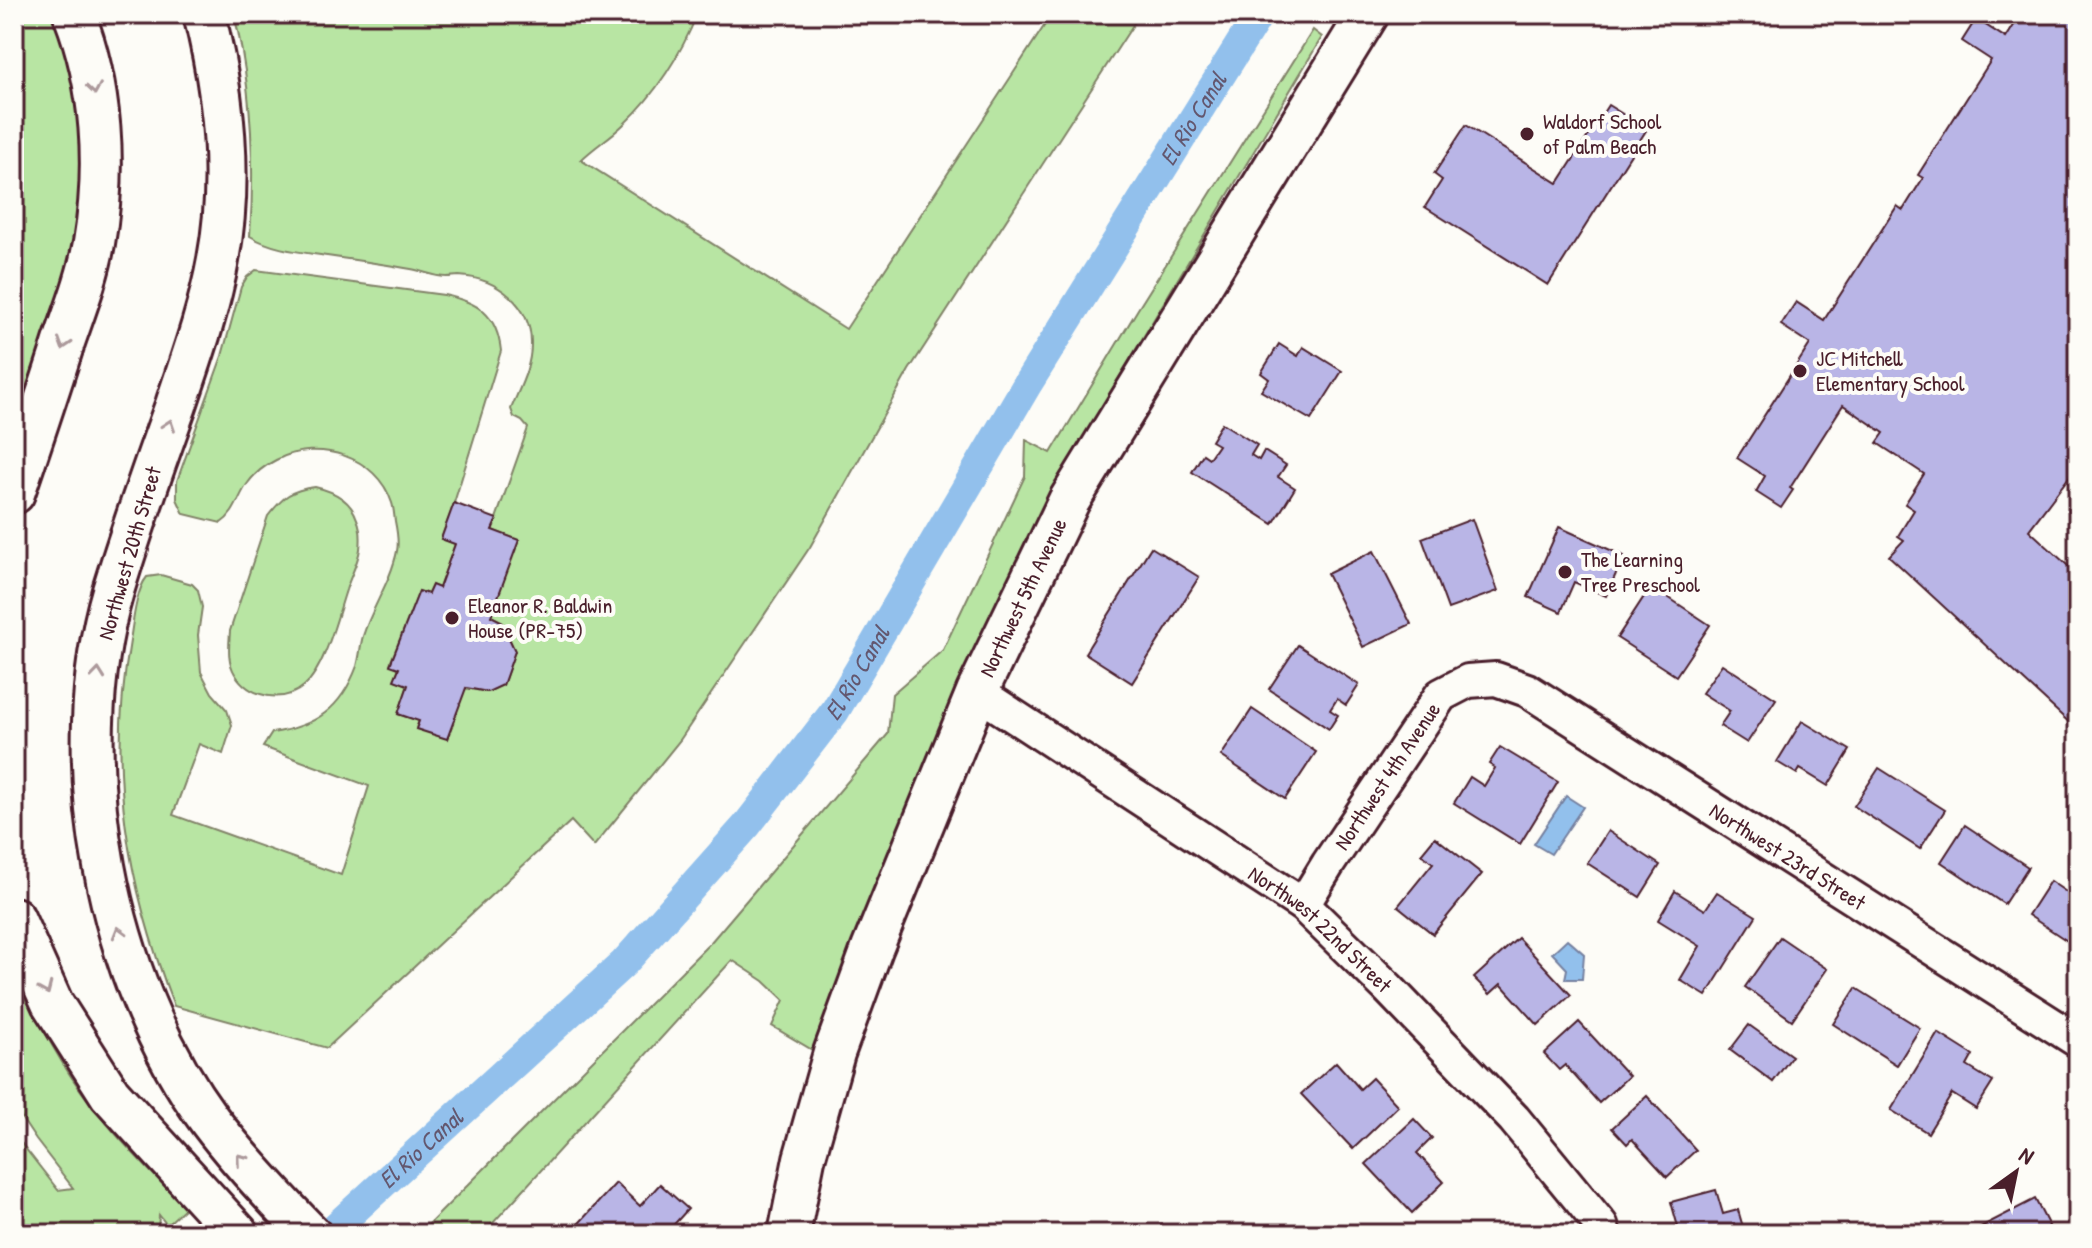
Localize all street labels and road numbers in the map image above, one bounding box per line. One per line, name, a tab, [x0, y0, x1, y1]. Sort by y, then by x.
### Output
street label: Northwest 20th Street	[90, 462, 168, 643]
street label: Northwest 5th Avenue	[972, 513, 1074, 682]
street label: Northwest 4th Avenue	[1327, 696, 1447, 856]
street label: Northwest 23rd Street	[1704, 795, 1872, 917]
street label: Northwest 22nd Street	[1243, 858, 1399, 999]

